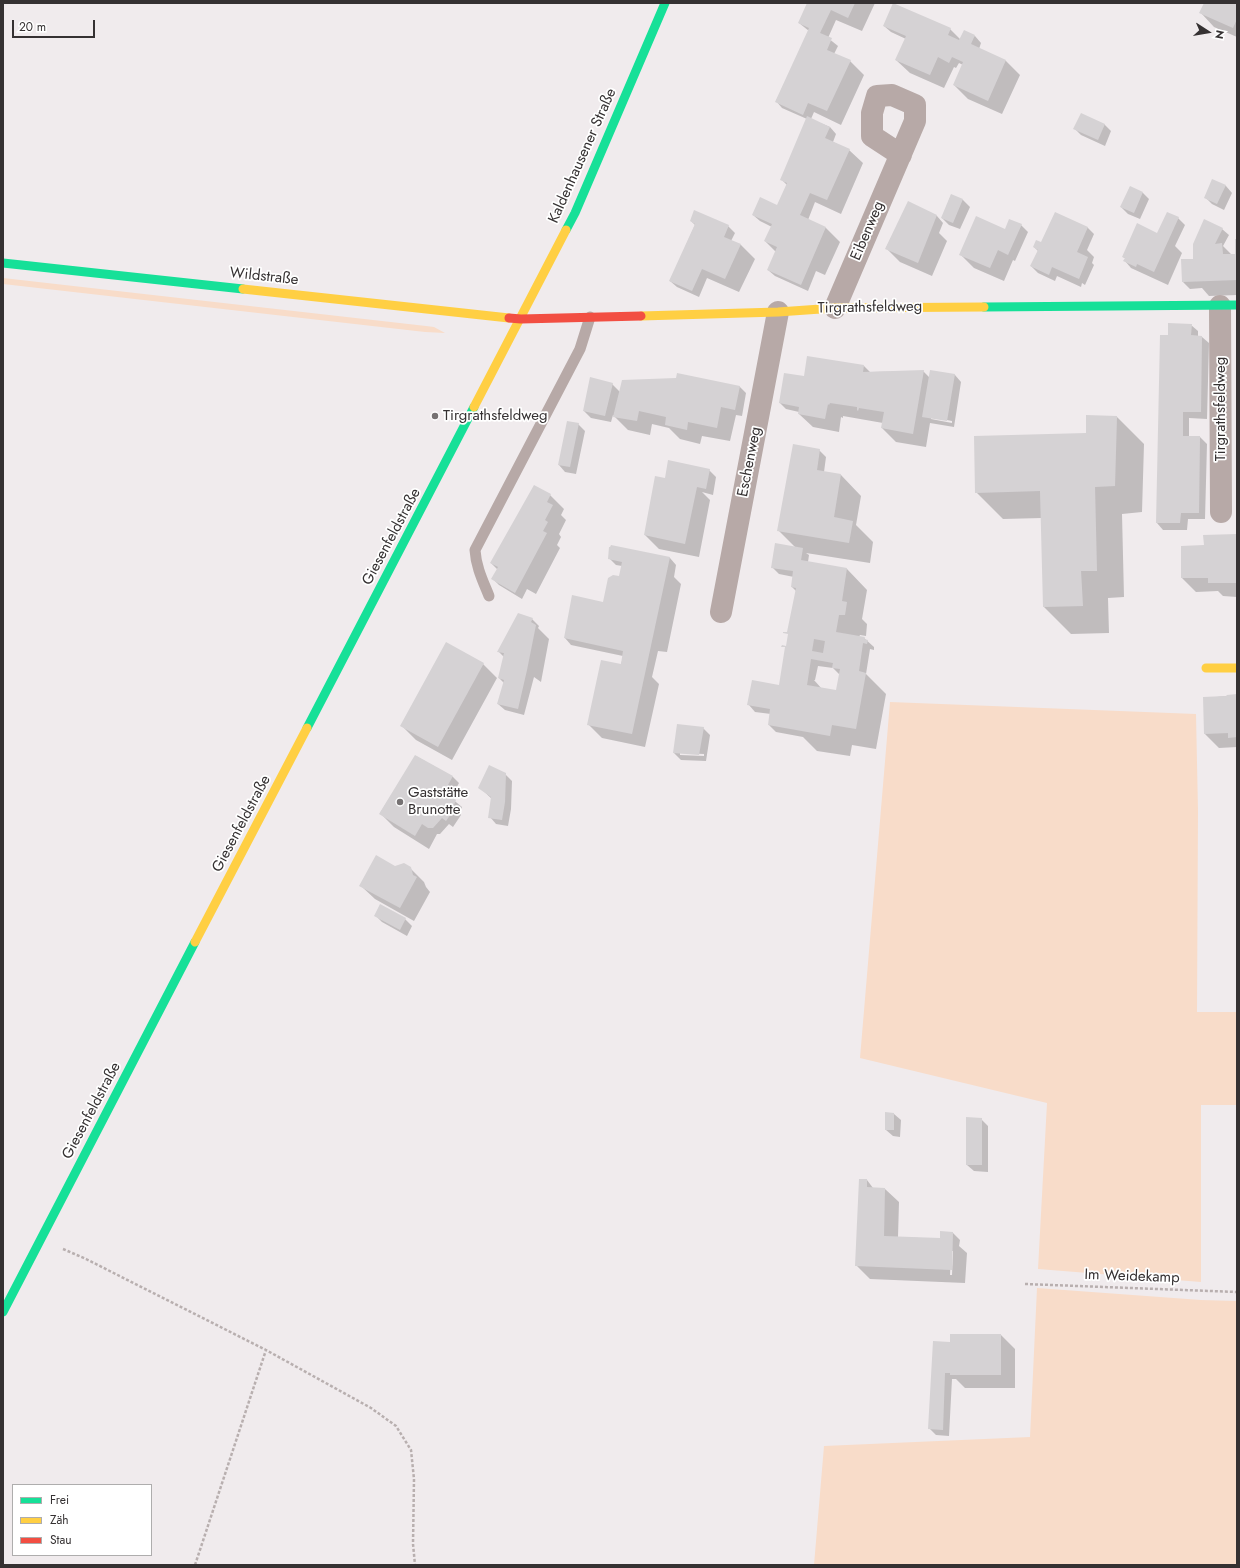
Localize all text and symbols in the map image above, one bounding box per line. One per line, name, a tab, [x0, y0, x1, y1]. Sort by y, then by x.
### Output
scale bar	[14, 12, 97, 38]
north arrow	[1188, 12, 1228, 52]
text: 20 m	[19, 18, 46, 36]
text: N	[1211, 29, 1228, 40]
street label: Kaldenhausener Straße	[545, 86, 621, 226]
street label: Eibenweg	[848, 199, 888, 263]
street label: Wildstraße	[229, 264, 299, 290]
street label: Tirgrathsfeldweg	[818, 298, 922, 318]
street label: Tirgrathsfeldweg	[1212, 357, 1230, 461]
place label: Tirgrathsfeldweg	[443, 407, 547, 425]
marker: Tirgrathsfeldweg	[430, 411, 440, 421]
street label: Eschenweg	[734, 425, 766, 499]
street label: Giesenfeldstraße	[359, 485, 425, 589]
street label: Giesenfeldstraße	[209, 772, 275, 876]
place label: Gaststätte Brunotte	[408, 784, 468, 819]
marker: Gaststätte Brunotte	[395, 797, 405, 807]
street label: Giesenfeldstraße	[59, 1059, 125, 1163]
street label: Im Weidekamp	[1084, 1266, 1180, 1288]
legend	[12, 1484, 152, 1556]
text: Frei	[50, 1491, 69, 1509]
text: Zäh	[50, 1511, 69, 1529]
text: Stau	[50, 1531, 72, 1549]

